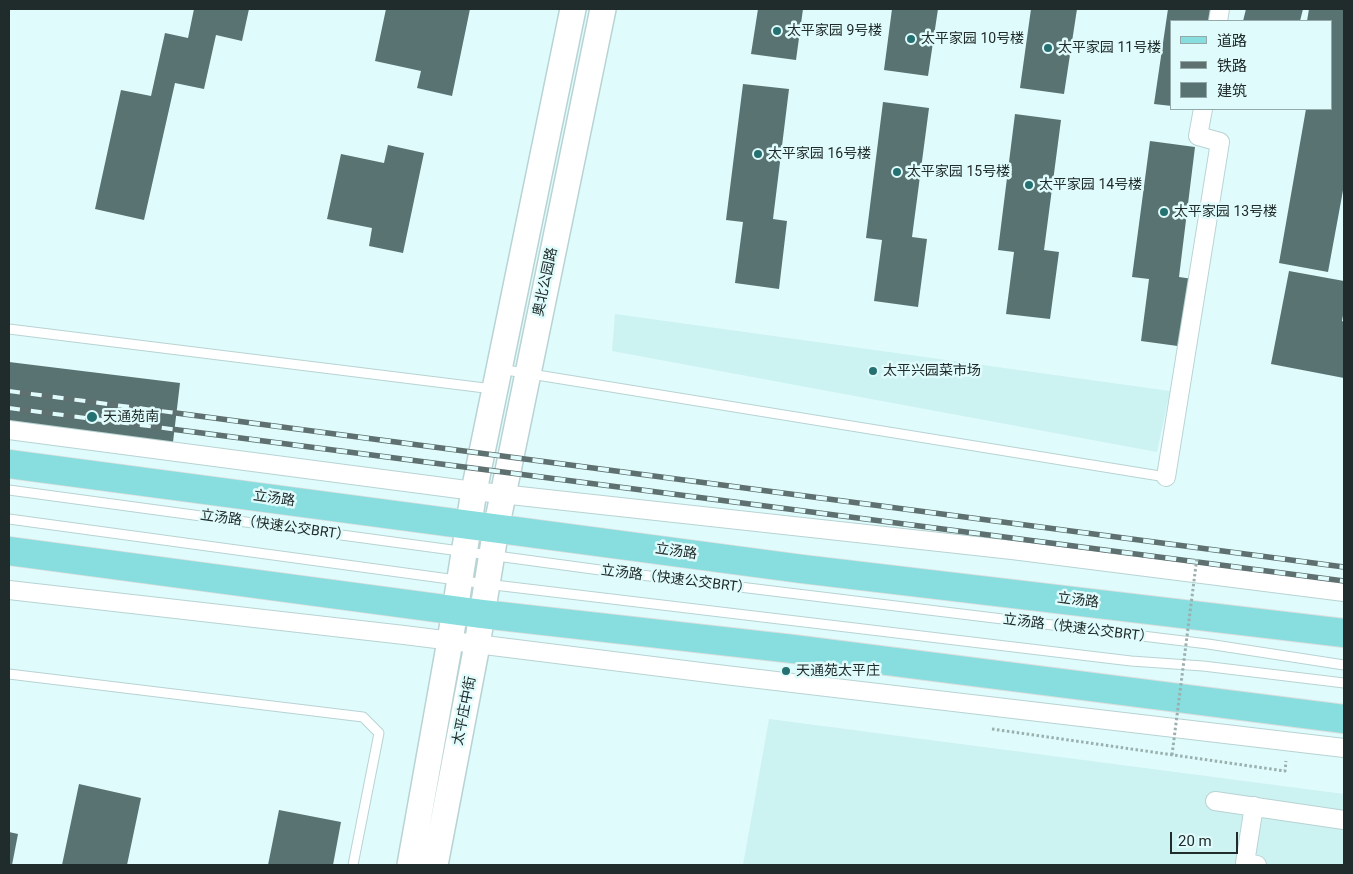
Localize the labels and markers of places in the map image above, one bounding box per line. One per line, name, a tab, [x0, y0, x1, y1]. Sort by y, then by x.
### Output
place label: 太平家园 9号楼	[787, 23, 882, 39]
marker: 太平家园 9号楼	[771, 25, 783, 37]
place label: 太平家园 10号楼	[921, 31, 1024, 47]
marker: 太平家园 10号楼	[905, 33, 917, 45]
place label: 太平家园 11号楼	[1058, 40, 1161, 56]
marker: 太平家园 11号楼	[1042, 42, 1054, 54]
place label: 太平家园 16号楼	[768, 146, 871, 162]
marker: 太平家园 16号楼	[752, 148, 764, 160]
place label: 太平家园 15号楼	[907, 164, 1010, 180]
marker: 太平家园 15号楼	[891, 166, 903, 178]
place label: 太平家园 14号楼	[1039, 177, 1142, 193]
marker: 太平家园 14号楼	[1023, 179, 1035, 191]
place label: 太平家园 13号楼	[1174, 204, 1277, 220]
marker: 太平家园 13号楼	[1158, 206, 1170, 218]
place label: 太平兴园菜市场	[883, 363, 981, 379]
marker: 太平兴园菜市场	[867, 365, 879, 377]
place label: 天通苑南	[103, 409, 159, 425]
marker: 天通苑南	[85, 410, 99, 424]
place label: 天通苑太平庄	[796, 663, 880, 679]
marker: 天通苑太平庄	[780, 665, 792, 677]

